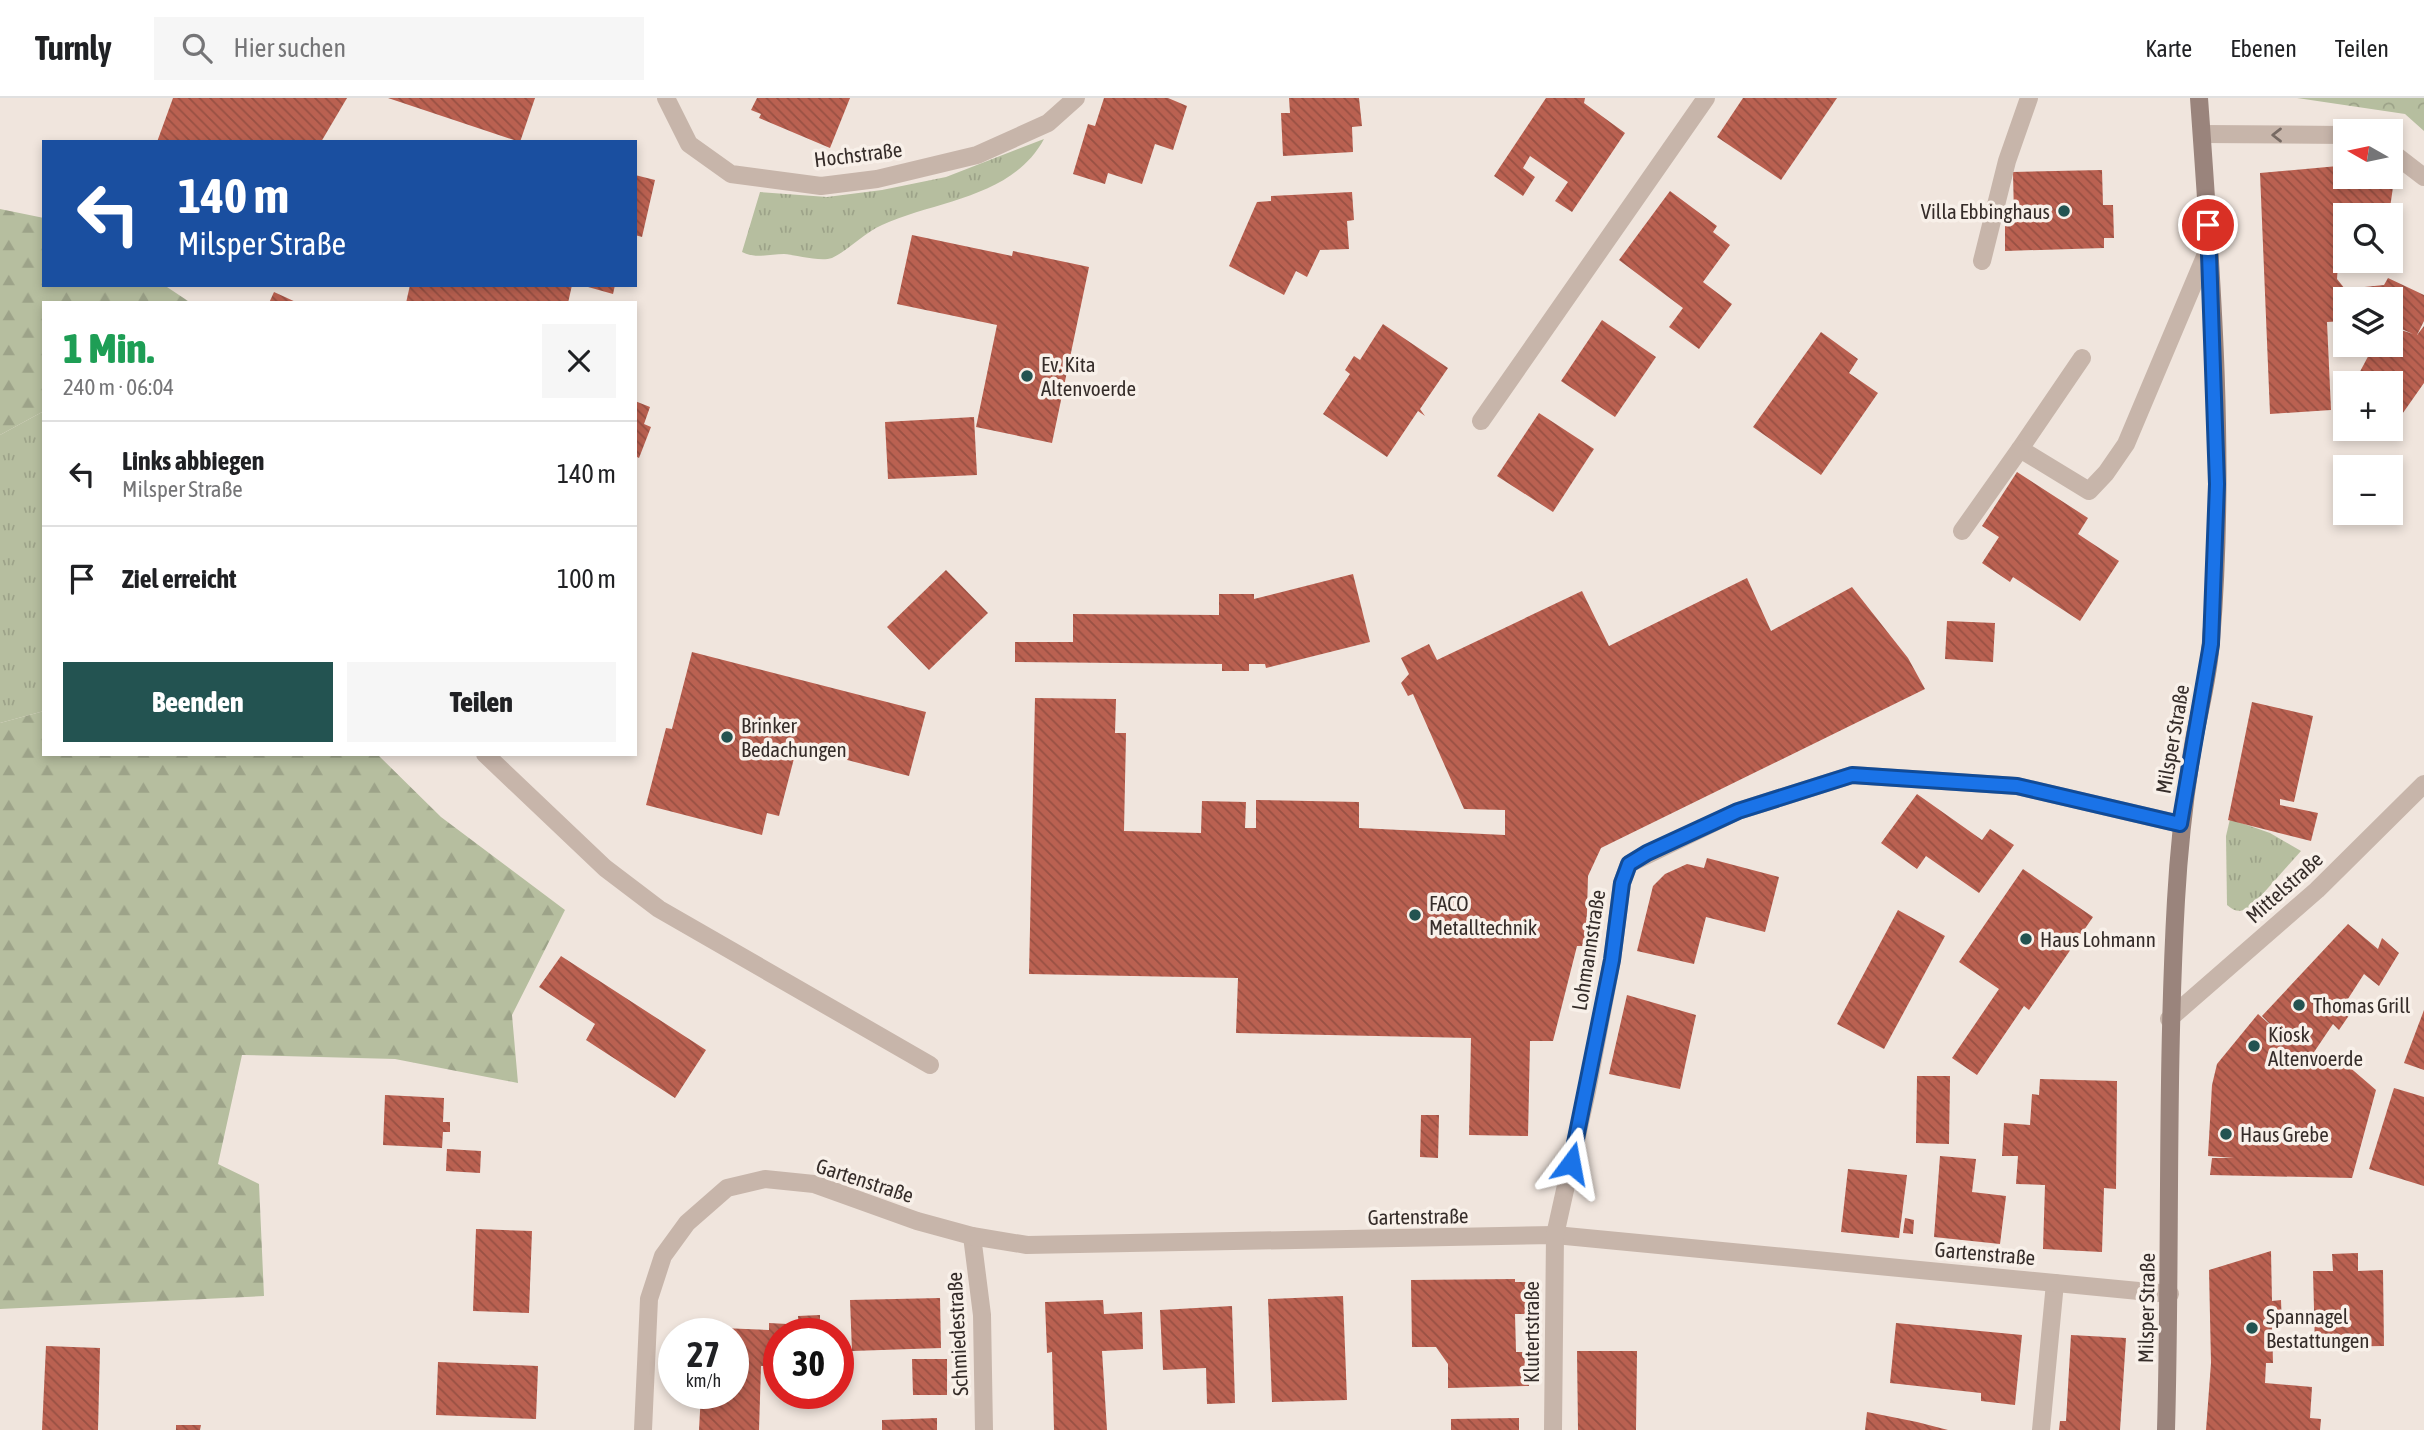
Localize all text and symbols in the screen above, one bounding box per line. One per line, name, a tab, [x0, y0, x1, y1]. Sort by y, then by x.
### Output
search box	[154, 17, 644, 80]
text: Turnly	[35, 29, 112, 67]
icon: search	[178, 29, 216, 67]
text: Hier suchen	[234, 33, 346, 63]
text: Karte	[2145, 35, 2192, 62]
text: Ebenen	[2230, 35, 2297, 62]
text: Teilen	[2335, 35, 2389, 62]
north arrow	[2333, 119, 2403, 189]
map controls	[2333, 119, 2403, 525]
one-way arrow	[2271, 127, 2282, 143]
street label: Hochstraße	[813, 137, 903, 171]
text: 140 m	[178, 167, 289, 223]
icon: left	[63, 168, 154, 259]
pin	[2178, 195, 2238, 255]
place label: Villa Ebbinghaus	[1921, 199, 2050, 223]
marker: Villa Ebbinghaus	[2056, 203, 2072, 219]
button: search	[2333, 203, 2403, 273]
icon: arrive	[2189, 206, 2227, 244]
text: Milsper Straße	[178, 225, 346, 262]
button: layers	[2333, 287, 2403, 357]
text: 1 Min.	[63, 324, 154, 372]
button: close	[542, 324, 616, 398]
place label: Ev. Kita Altenvoerde	[1041, 352, 1136, 400]
marker: Ev. Kita Altenvoerde	[1019, 368, 1035, 384]
button: +	[2333, 371, 2403, 441]
text: 240 m · 06:04	[63, 374, 174, 400]
text: Links abbiegen	[122, 446, 264, 476]
icon: left	[63, 455, 101, 493]
button: −	[2333, 455, 2403, 525]
text: 140 m	[557, 459, 616, 489]
text: Milsper Straße	[122, 476, 243, 502]
icon: arrive	[63, 560, 101, 598]
text: Ziel erreicht	[122, 564, 237, 594]
text: 100 m	[557, 564, 616, 594]
button: Beenden	[63, 662, 333, 742]
button: Teilen	[347, 662, 616, 742]
street label: Milsper Straße	[2151, 683, 2193, 795]
place label: Brinker Bedachungen	[741, 713, 847, 761]
marker: Brinker Bedachungen	[719, 729, 735, 745]
street label: Mittelstraße	[2241, 847, 2327, 927]
street label: Lohmannstraße	[1567, 888, 1609, 1012]
place label: FACO Metalltechnik	[1429, 891, 1537, 939]
marker: FACO Metalltechnik	[1407, 907, 1423, 923]
place label: Haus Lohmann	[2040, 927, 2156, 951]
marker: Haus Lohmann	[2018, 931, 2034, 947]
place label: Thomas Grill	[2313, 993, 2411, 1017]
marker: Thomas Grill	[2291, 997, 2307, 1013]
place label: Kiosk Altenvoerde	[2268, 1022, 2363, 1070]
marker: Kiosk Altenvoerde	[2246, 1038, 2262, 1054]
place label: Haus Grebe	[2240, 1122, 2329, 1146]
position arrow	[1534, 1126, 1608, 1200]
marker: Haus Grebe	[2218, 1126, 2234, 1142]
street label: Gartenstraße	[813, 1153, 917, 1207]
street label: Gartenstraße	[1367, 1203, 1469, 1229]
street label: Gartenstraße	[1934, 1237, 2036, 1269]
street label: Milsper Straße	[2133, 1253, 2159, 1363]
street label: Schmiedestraße	[942, 1271, 972, 1397]
street label: Klutertstraße	[1519, 1281, 1543, 1383]
place label: Spannagel Bestattungen	[2266, 1304, 2369, 1352]
speed limit sign: 30	[763, 1318, 854, 1409]
marker: Spannagel Bestattungen	[2244, 1320, 2260, 1336]
text: 27	[687, 1334, 720, 1374]
text: km/h	[686, 1370, 721, 1391]

